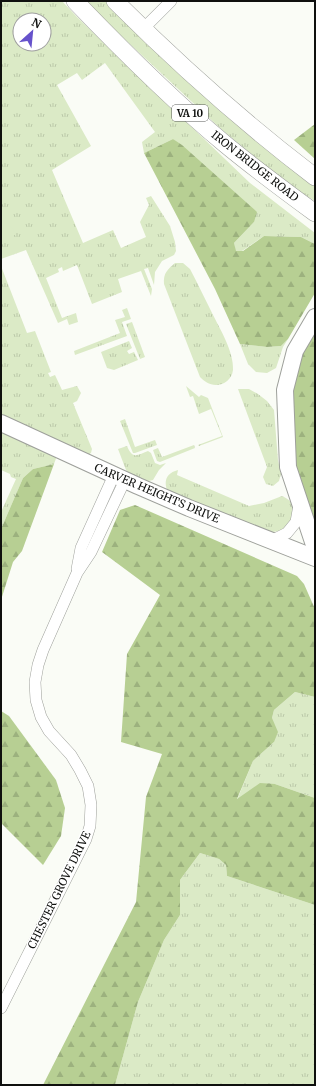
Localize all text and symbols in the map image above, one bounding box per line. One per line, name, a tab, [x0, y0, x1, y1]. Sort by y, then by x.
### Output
north arrow	[12, 12, 52, 52]
text: N	[29, 15, 44, 31]
road number: VA 10	[172, 105, 208, 121]
street label: IRON BRIDGE ROAD	[209, 128, 301, 204]
street label: CARVER HEIGHTS DRIVE	[92, 460, 222, 526]
street label: CHESTER GROVE DRIVE	[24, 829, 94, 951]

